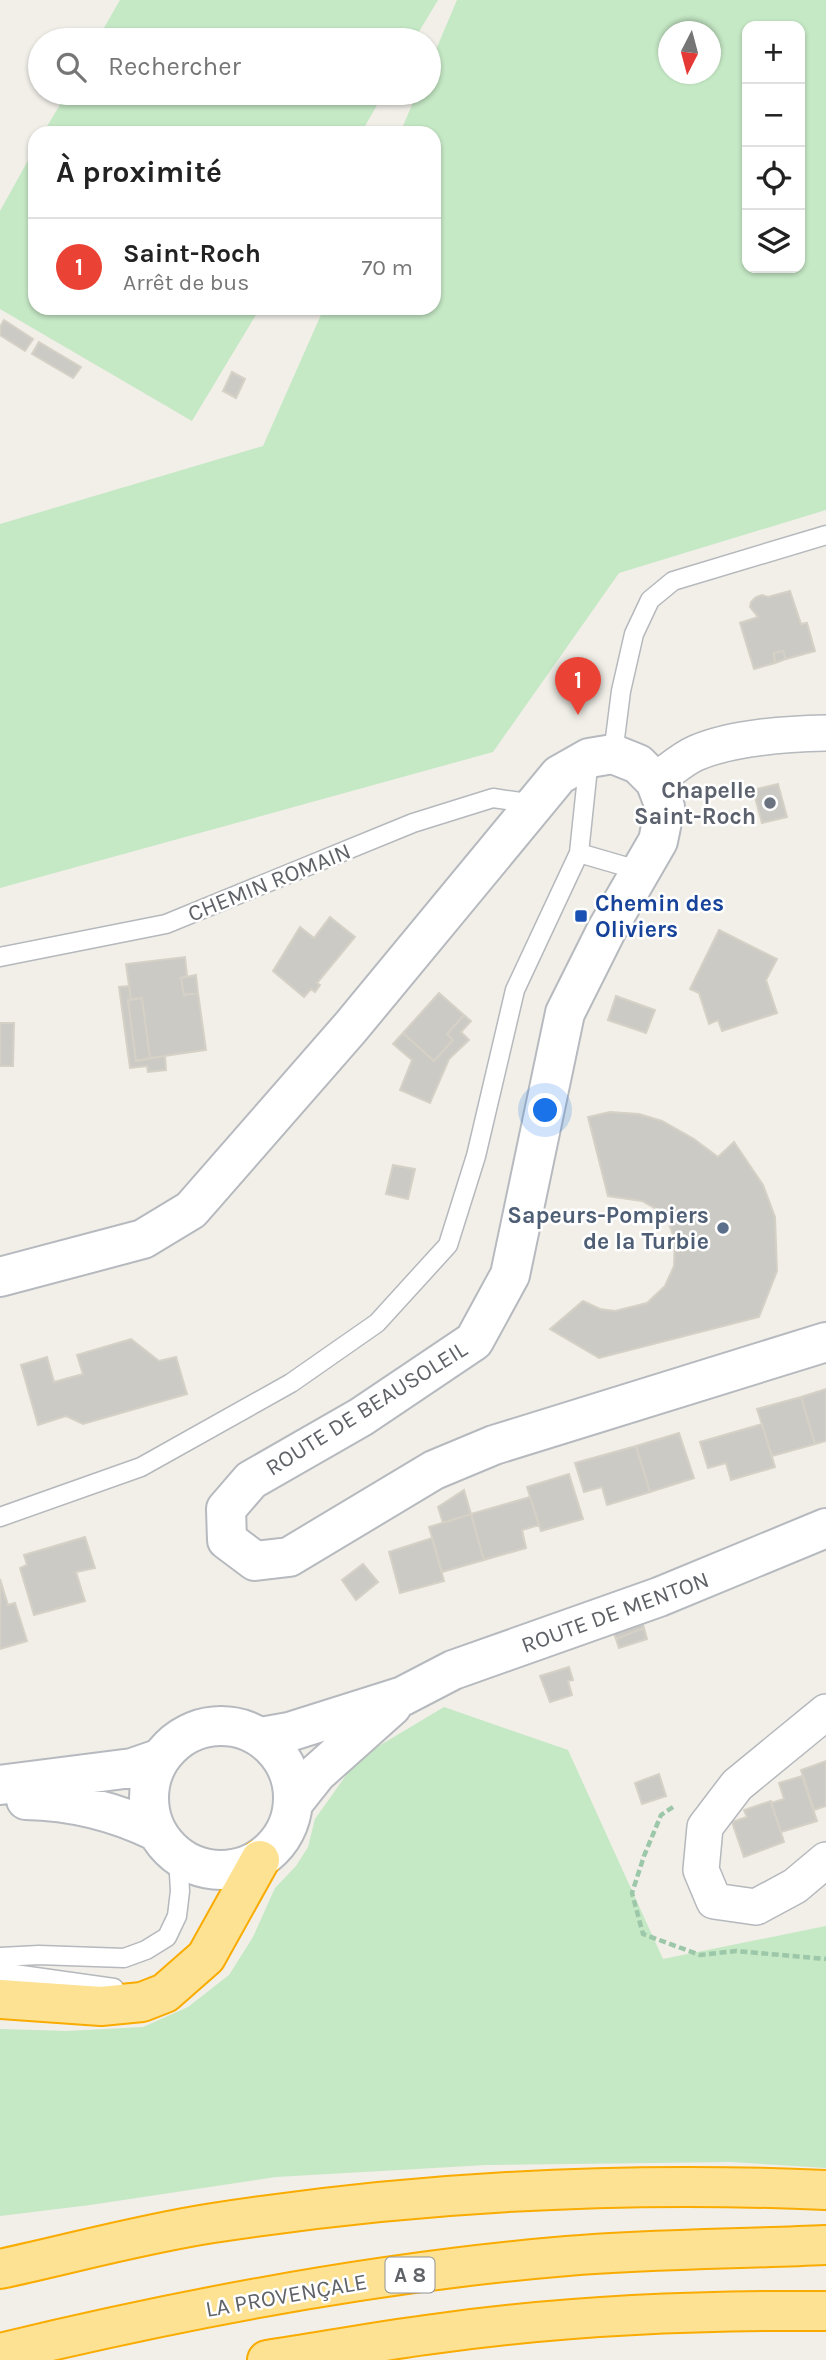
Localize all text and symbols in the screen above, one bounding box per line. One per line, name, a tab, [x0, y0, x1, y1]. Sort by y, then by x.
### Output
north arrow	[658, 21, 721, 84]
map controls	[742, 21, 805, 273]
button: +	[742, 21, 805, 84]
search box	[28, 28, 441, 105]
icon: search	[52, 48, 90, 86]
text: Rechercher	[108, 51, 241, 82]
button: −	[742, 84, 805, 147]
button: locate	[742, 147, 805, 210]
text: À proximité	[56, 154, 222, 190]
button: layers	[742, 210, 805, 273]
text: Saint-Roch	[123, 238, 261, 269]
text: 1	[75, 254, 83, 281]
text: 70 m	[362, 254, 413, 281]
text: Arrêt de bus	[123, 269, 249, 296]
pin: 1	[555, 657, 601, 715]
place label: Chapelle Saint-Roch	[634, 777, 756, 830]
marker: Chapelle Saint-Roch	[762, 795, 778, 811]
street label: CHEMIN ROMAIN	[184, 837, 355, 927]
place label: Chemin des Oliviers	[595, 890, 724, 943]
marker: Chemin des Oliviers	[573, 908, 589, 924]
your location	[528, 1093, 562, 1127]
place label: Sapeurs-Pompiers de la Turbie	[507, 1202, 709, 1255]
marker: Sapeurs-Pompiers de la Turbie	[715, 1220, 731, 1236]
street label: ROUTE DE BEAUSOLEIL	[261, 1335, 472, 1481]
street label: ROUTE DE MENTON	[518, 1566, 713, 1659]
road number: A 8	[386, 2258, 434, 2292]
street label: LA PROVENÇALE	[203, 2268, 369, 2323]

